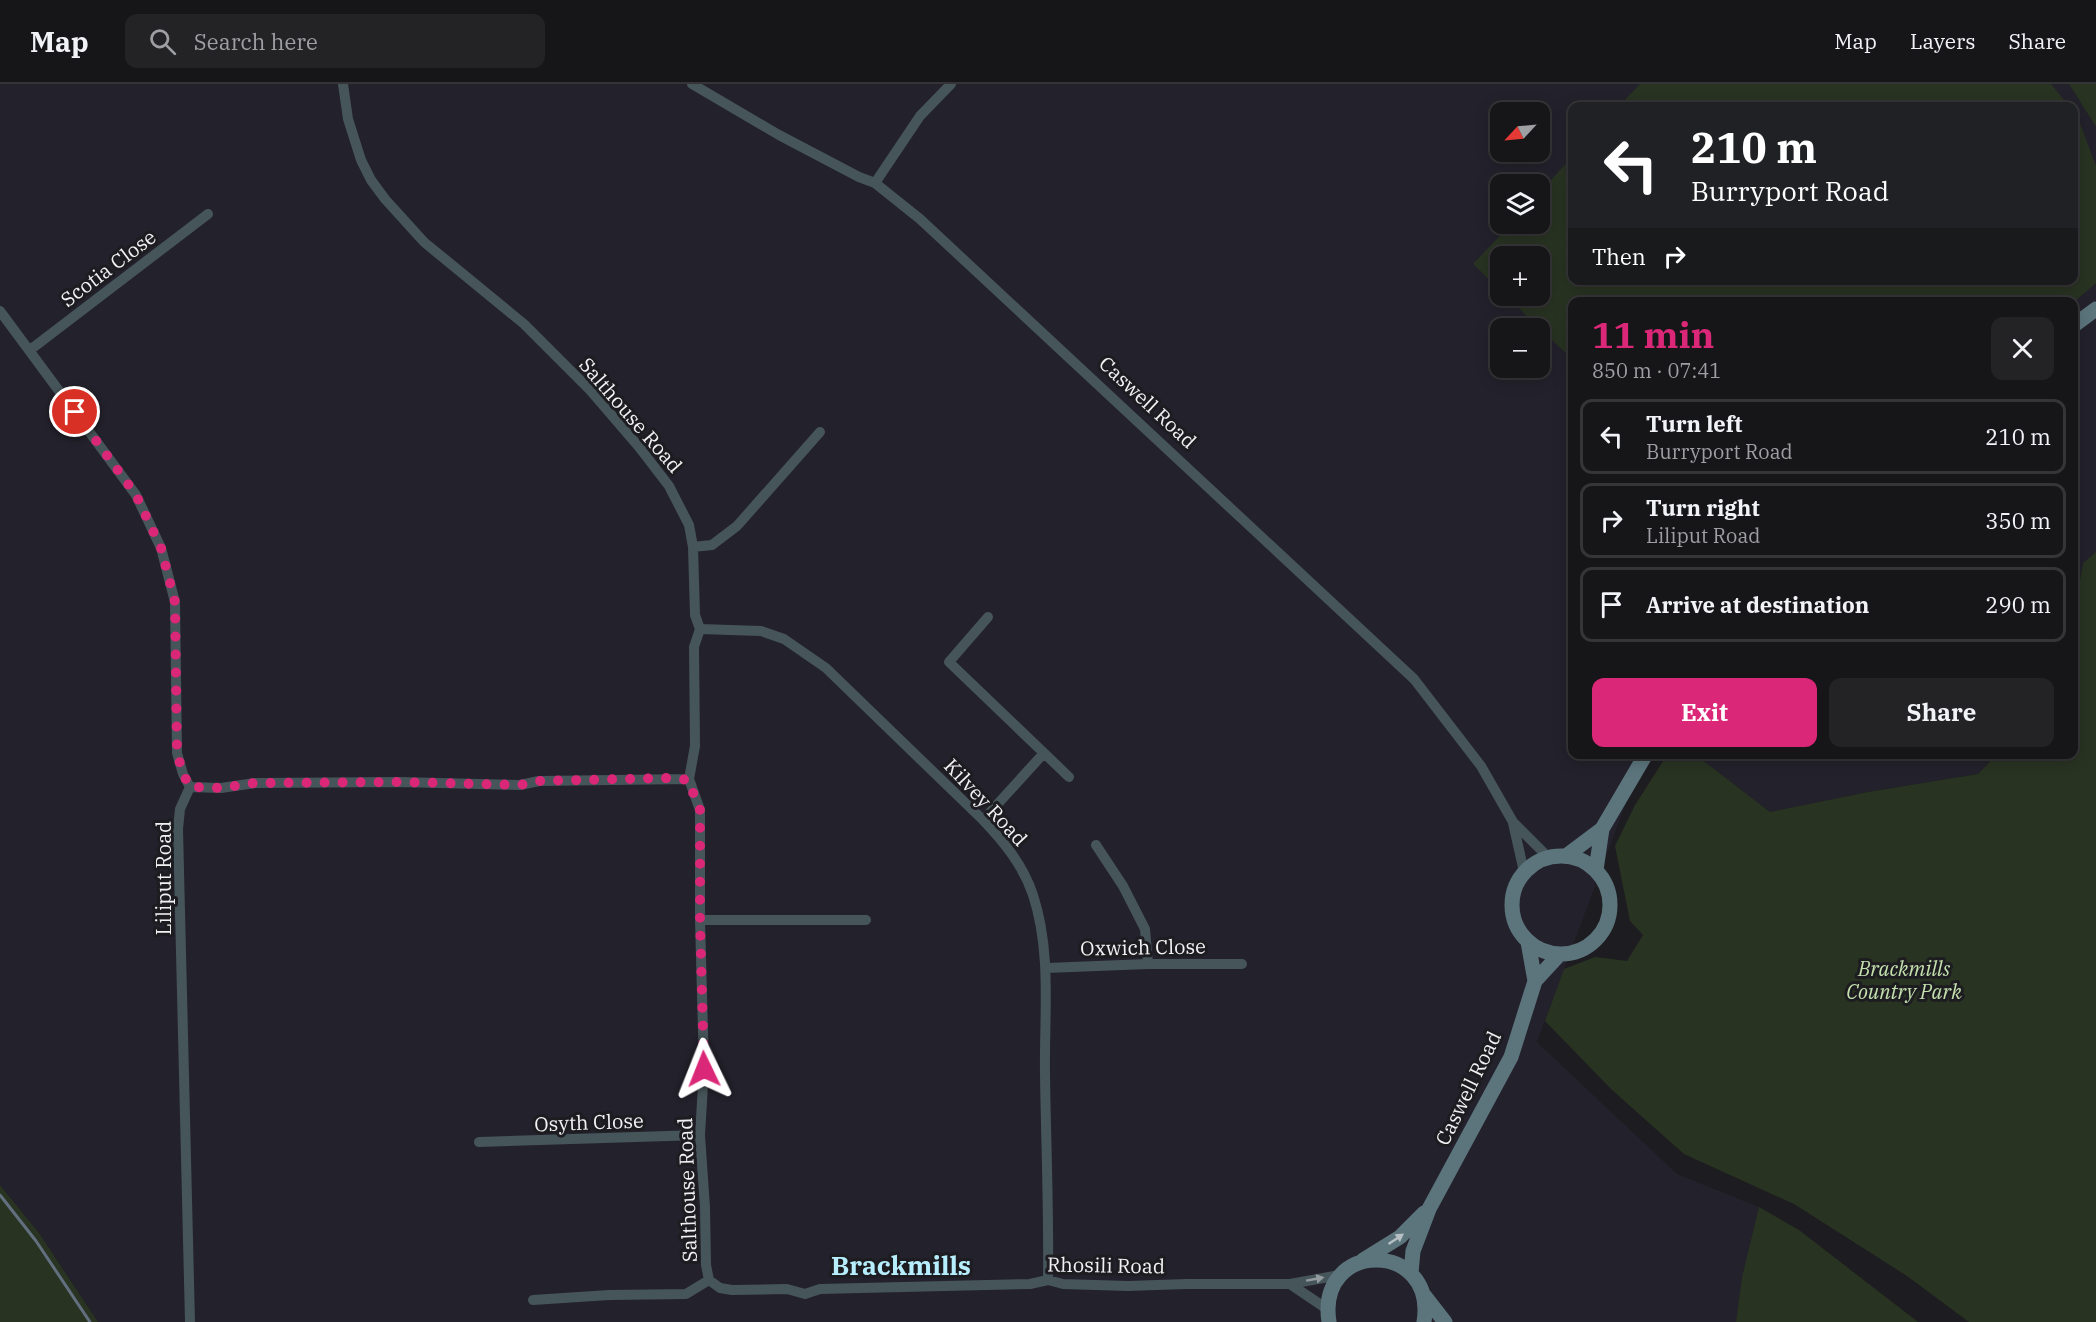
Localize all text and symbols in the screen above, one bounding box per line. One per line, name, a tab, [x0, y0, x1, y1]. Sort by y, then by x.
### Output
search box	[125, 14, 545, 68]
text: Map	[30, 23, 89, 60]
icon: search	[146, 25, 179, 58]
text: Search here	[194, 27, 318, 56]
text: Map	[1834, 27, 1877, 55]
text: Layers	[1910, 27, 1976, 55]
text: Share	[2009, 27, 2066, 55]
north arrow	[1490, 102, 1550, 162]
map controls	[1490, 102, 1550, 378]
text: 210 m	[1691, 120, 1817, 175]
icon: left	[1592, 126, 1670, 204]
text: Burryport Road	[1691, 173, 1889, 208]
button: layers	[1490, 174, 1550, 234]
street label: Scotia Close	[55, 223, 161, 313]
icon: right	[1658, 240, 1691, 273]
text: Then	[1592, 242, 1646, 271]
button: +	[1490, 246, 1550, 306]
text: 11 min	[1592, 311, 1714, 358]
button: close	[1991, 317, 2054, 380]
button: −	[1490, 318, 1550, 378]
street label: Caswell Road	[1094, 350, 1202, 454]
street label: Salthouse Road	[573, 352, 689, 478]
text: 850 m · 07:41	[1592, 357, 1721, 384]
pin	[49, 386, 100, 437]
icon: arrive	[58, 395, 91, 428]
text: Turn left	[1646, 409, 1742, 438]
icon: left	[1595, 420, 1628, 453]
text: 210 m	[1985, 422, 2051, 451]
text: Burryport Road	[1646, 438, 1793, 465]
text: Turn right	[1646, 493, 1760, 522]
icon: right	[1595, 504, 1628, 537]
text: 350 m	[1985, 506, 2051, 535]
text: Liliput Road	[1646, 522, 1761, 549]
icon: arrive	[1595, 588, 1628, 621]
text: Arrive at destination	[1646, 590, 1869, 619]
text: 290 m	[1985, 590, 2051, 619]
button: Exit	[1592, 678, 1817, 747]
button: Share	[1829, 678, 2054, 747]
street label: Kilvey Road	[938, 752, 1034, 852]
street label: Liliput Road	[150, 821, 177, 935]
street label: Oxwich Close	[1080, 932, 1206, 962]
park label: Brackmills Country Park	[1846, 955, 1962, 1005]
street label: Caswell Road	[1429, 1026, 1507, 1150]
position arrow	[672, 1037, 736, 1101]
street label: Osyth Close	[534, 1107, 644, 1137]
street label: Salthouse Road	[671, 1117, 703, 1263]
one-way arrow	[1388, 1234, 1404, 1245]
district label: Brackmills	[831, 1248, 971, 1282]
street label: Rhosili Road	[1047, 1250, 1165, 1280]
one-way arrow	[1305, 1274, 1324, 1283]

